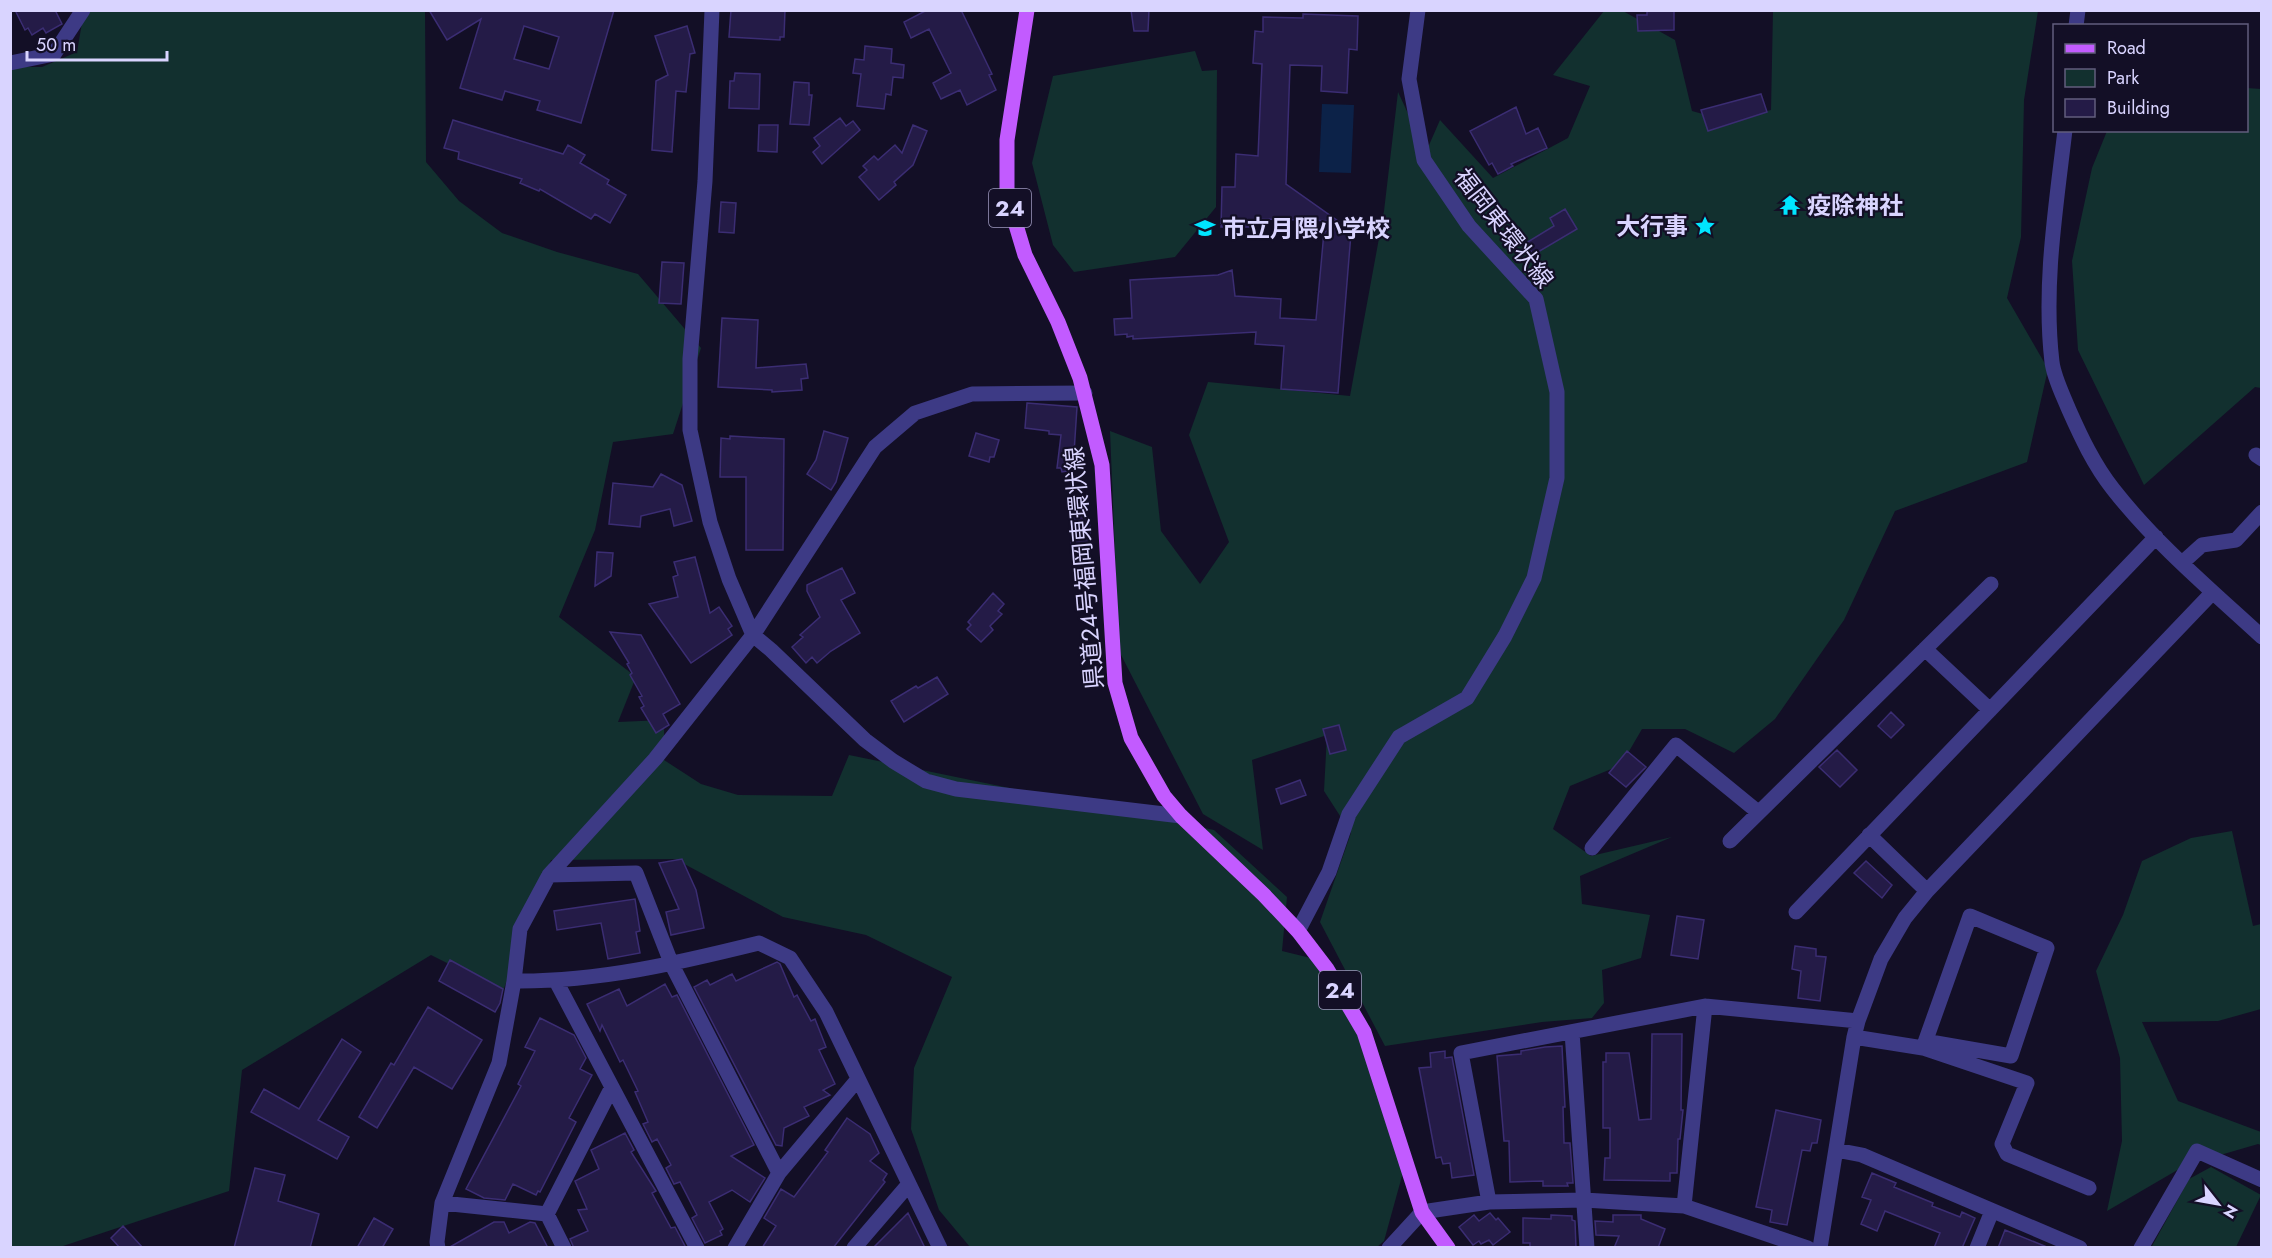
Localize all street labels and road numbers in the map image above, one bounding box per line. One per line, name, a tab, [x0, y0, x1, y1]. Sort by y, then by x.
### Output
street label: 福岡東環状線	[1446, 160, 1562, 296]
road number: 24	[989, 189, 1031, 227]
street label: 県道24号福岡東環状線	[1056, 445, 1112, 691]
road number: 24	[1319, 971, 1361, 1009]

